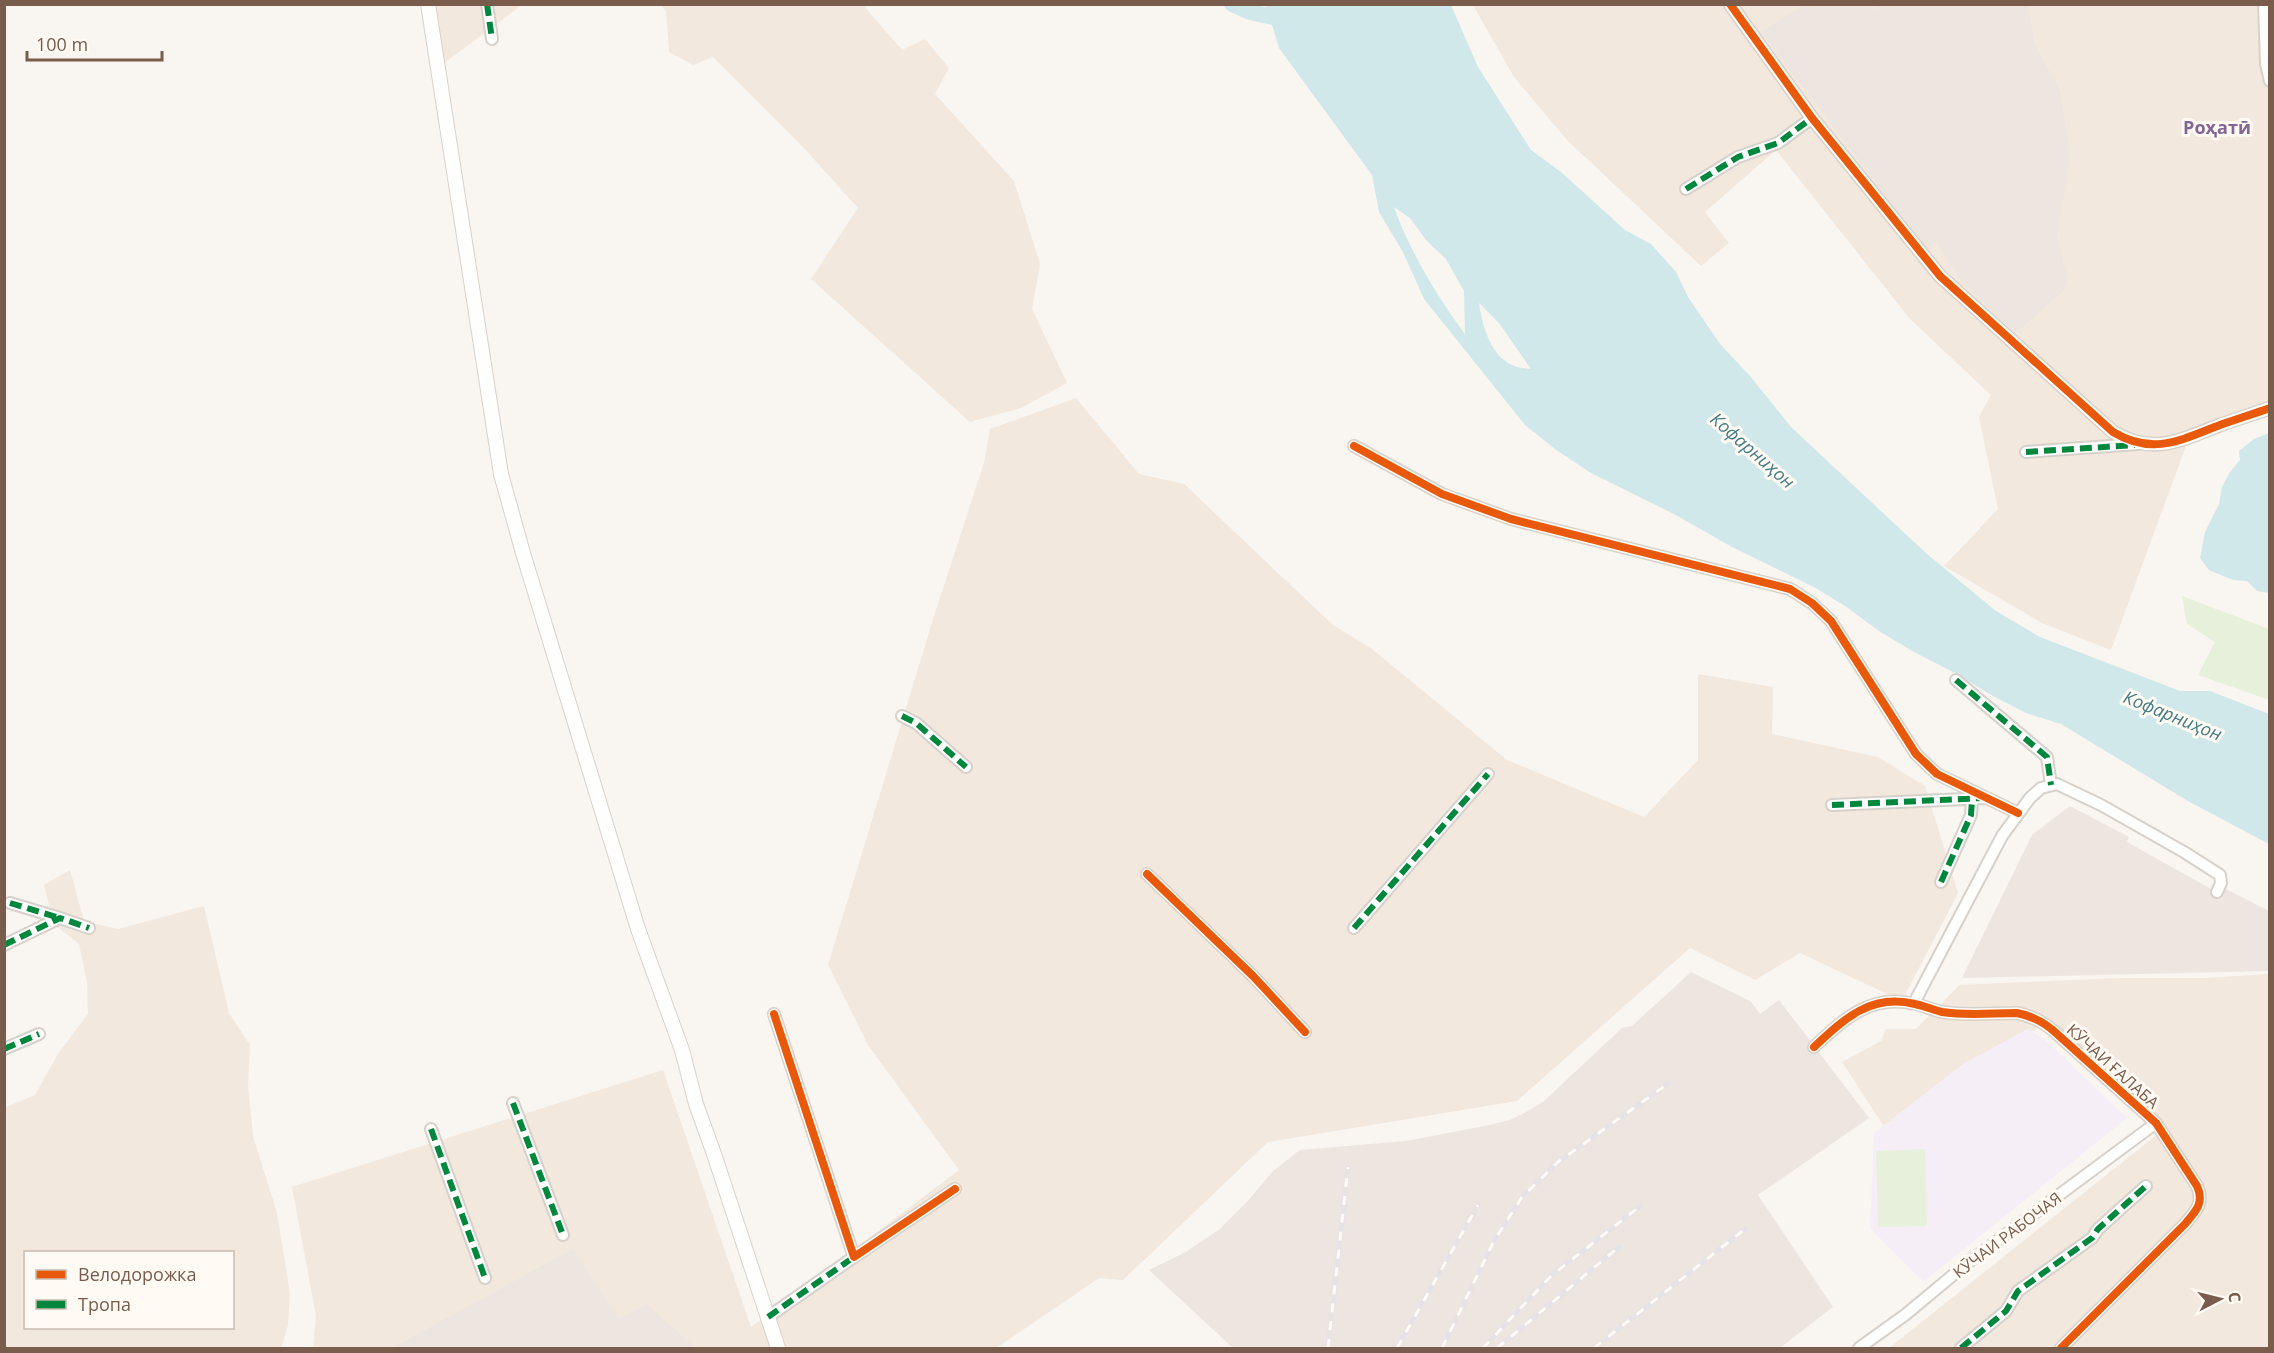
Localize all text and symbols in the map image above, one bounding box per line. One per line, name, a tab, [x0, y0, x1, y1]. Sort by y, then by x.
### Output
scale bar	[27, 24, 162, 62]
text: 100 m	[36, 32, 88, 56]
district label: Роҳатӣ	[2183, 115, 2251, 139]
water label: Кофарниҳон	[1706, 407, 1800, 493]
water label: Кофарниҳон	[2120, 684, 2226, 746]
street label: КӮЧАИ ҒАЛАБА	[2062, 1019, 2164, 1114]
street label: КӮЧАИ РАБОЧАЯ	[1948, 1187, 2066, 1283]
legend	[24, 1251, 234, 1329]
text: Велодорожка	[78, 1262, 196, 1286]
north arrow	[2190, 1269, 2250, 1329]
text: С	[2223, 1291, 2246, 1304]
text: Тропа	[78, 1292, 131, 1316]

